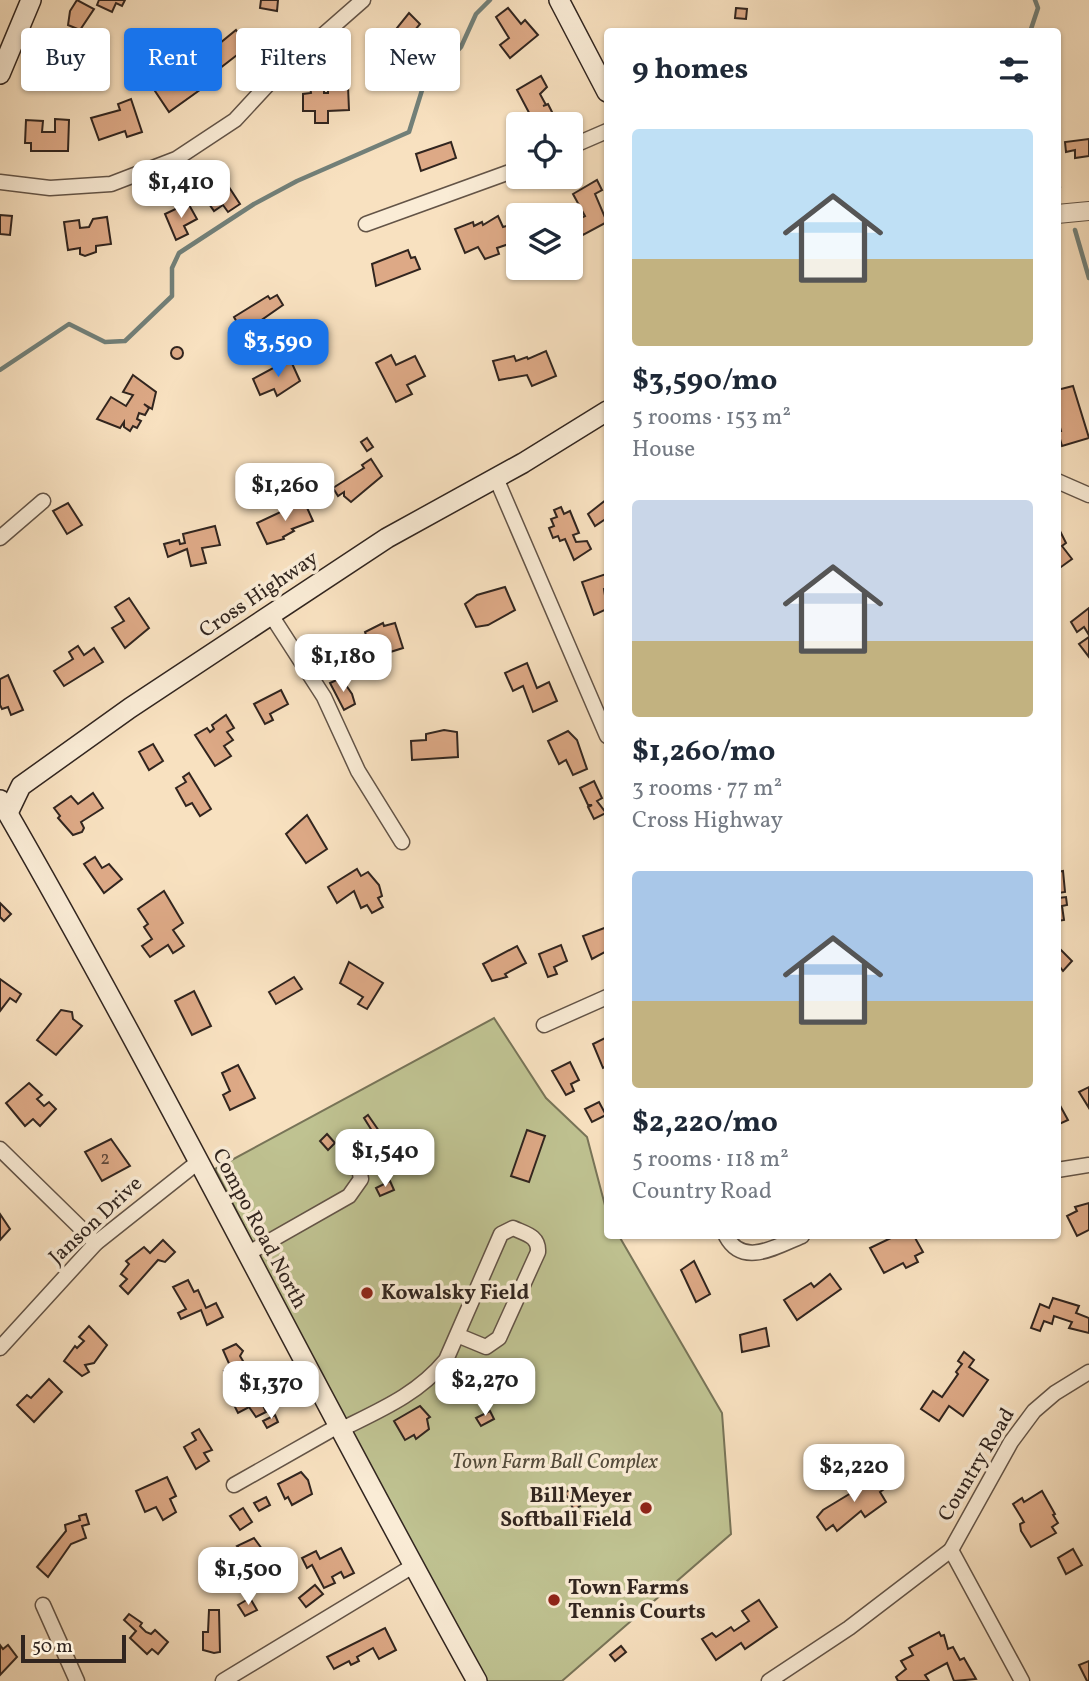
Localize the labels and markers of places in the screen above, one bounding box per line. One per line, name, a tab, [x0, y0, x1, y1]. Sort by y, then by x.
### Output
pin: $1,410	[124, 160, 238, 220]
pin: $3,590	[221, 320, 335, 379]
pin: $1,260	[228, 463, 342, 523]
pin: $1,180	[286, 634, 400, 694]
pin: $1,540	[328, 1130, 442, 1189]
place label: Kowalsky Field	[381, 1279, 529, 1308]
marker: Kowalsky Field	[359, 1285, 375, 1301]
pin: $2,270	[428, 1358, 542, 1418]
pin: $1,370	[214, 1362, 328, 1421]
pin: $2,220	[797, 1444, 911, 1504]
place label: Bill Meyer Softball Field	[500, 1482, 632, 1535]
marker: Bill Meyer Softball Field	[638, 1500, 654, 1516]
pin: $1,500	[191, 1548, 305, 1607]
place label: Town Farms Tennis Courts	[568, 1574, 706, 1627]
marker: Town Farms Tennis Courts	[546, 1592, 562, 1608]

